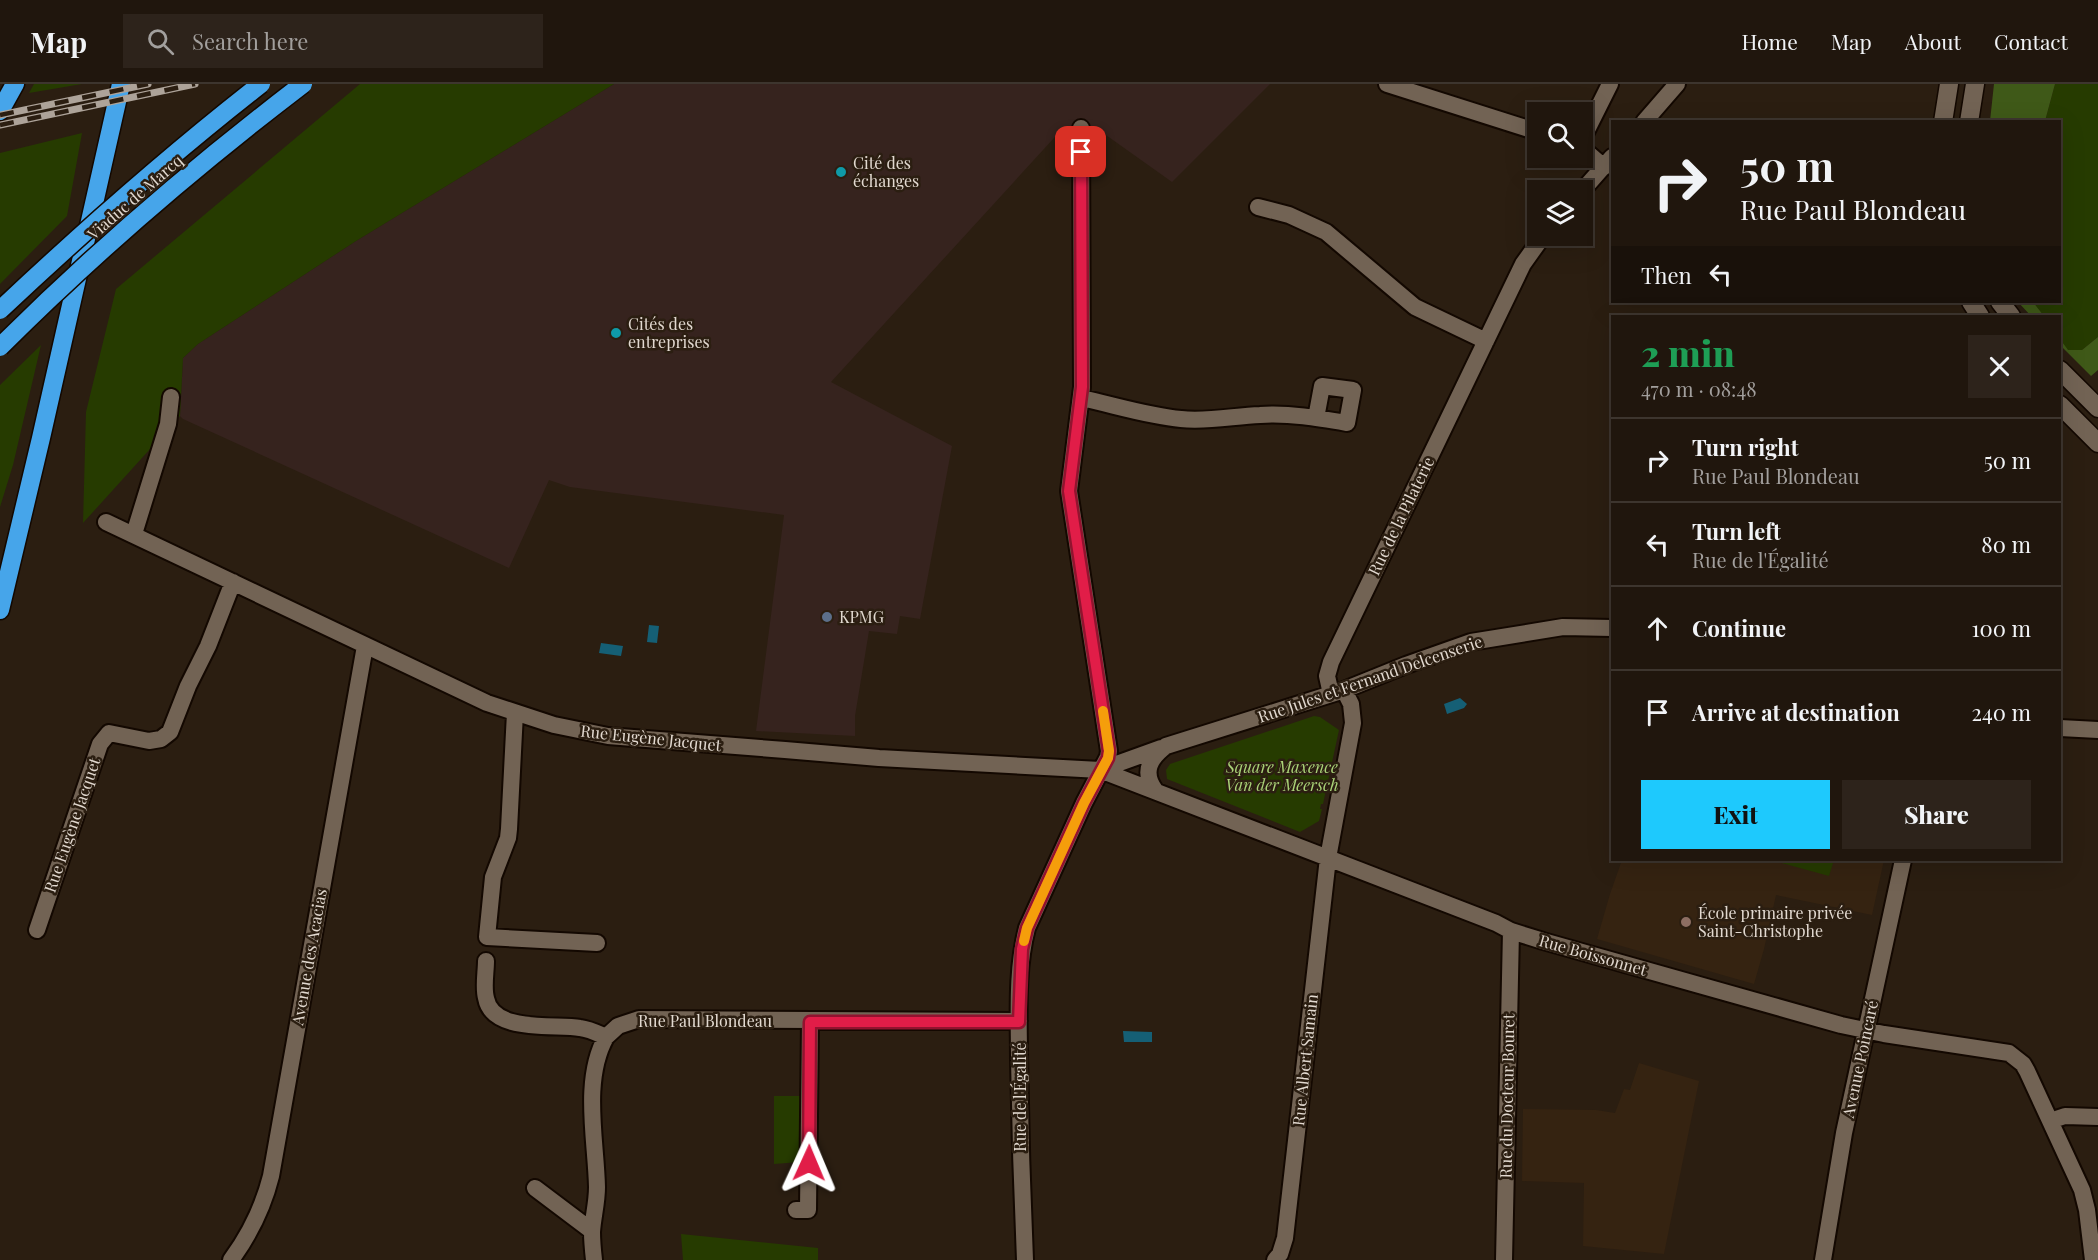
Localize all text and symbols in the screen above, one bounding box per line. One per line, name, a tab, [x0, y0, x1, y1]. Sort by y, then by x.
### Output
search box	[123, 14, 543, 68]
text: Map	[30, 23, 87, 60]
icon: search	[144, 25, 177, 58]
text: Search here	[192, 26, 308, 56]
text: Home	[1742, 27, 1798, 55]
text: Map	[1831, 27, 1872, 55]
text: About	[1905, 27, 1961, 55]
text: Contact	[1994, 27, 2068, 55]
map controls	[1527, 102, 1593, 246]
button: search	[1527, 102, 1593, 168]
pin	[1055, 126, 1106, 177]
icon: arrive	[1064, 135, 1097, 168]
text: 50 m	[1740, 137, 1834, 193]
icon: right	[1641, 144, 1719, 222]
street label: Viaduc de Marcq	[82, 150, 187, 244]
place label: Cité des échanges	[853, 152, 919, 191]
marker: Cité des échanges	[834, 165, 848, 179]
button: layers	[1527, 180, 1593, 246]
text: Rue Paul Blondeau	[1740, 191, 1966, 227]
icon: left	[1704, 258, 1737, 291]
text: Then	[1641, 260, 1692, 290]
place label: Cités des entreprises	[628, 313, 710, 352]
marker: Cités des entreprises	[609, 326, 623, 340]
text: 2 min	[1641, 328, 1735, 376]
button: close	[1968, 335, 2031, 398]
text: 470 m · 08:48	[1641, 375, 1757, 402]
text: Turn right	[1692, 432, 1798, 462]
icon: right	[1641, 444, 1674, 477]
text: 50 m	[1984, 445, 2031, 475]
street label: Rue de la Pilaterie	[1363, 453, 1438, 578]
text: Rue Paul Blondeau	[1692, 462, 1860, 489]
text: Turn left	[1692, 516, 1781, 546]
icon: left	[1641, 528, 1674, 561]
text: 80 m	[1981, 529, 2031, 559]
text: Rue de l'Égalité	[1692, 546, 1829, 573]
place label: KPMG	[839, 606, 884, 627]
marker: KPMG	[820, 610, 834, 624]
icon: ahead	[1641, 612, 1674, 645]
text: Continue	[1692, 613, 1786, 643]
text: 100 m	[1971, 613, 2031, 643]
street label: Rue Jules et Fernand Delcenserie	[1255, 630, 1485, 727]
icon: arrive	[1641, 696, 1674, 729]
text: Arrive at destination	[1692, 697, 1900, 727]
text: 240 m	[1971, 697, 2031, 727]
street label: Rue Eugène Jacquet	[580, 720, 723, 755]
street label: Rue Eugène Jacquet	[39, 754, 105, 895]
park label: Square Maxence Van der Meersch	[1225, 756, 1339, 795]
button: Exit	[1641, 780, 1830, 849]
button: Share	[1842, 780, 2031, 849]
street label: Avenue des Acacias	[286, 887, 331, 1028]
place label: École primaire privée Saint-Christophe	[1698, 902, 1852, 941]
marker: École primaire privée Saint-Christophe	[1679, 915, 1693, 929]
street label: Rue Boissonnet	[1537, 929, 1650, 980]
street label: Rue Albert Samain	[1287, 993, 1322, 1127]
street label: Avenue Poincaré	[1837, 998, 1882, 1121]
street label: Rue Paul Blondeau	[638, 1010, 772, 1031]
street label: Rue du Docteur Bouret	[1495, 1013, 1518, 1179]
street label: Rue de l'Égalité	[1009, 1042, 1030, 1152]
position arrow	[777, 1131, 841, 1195]

